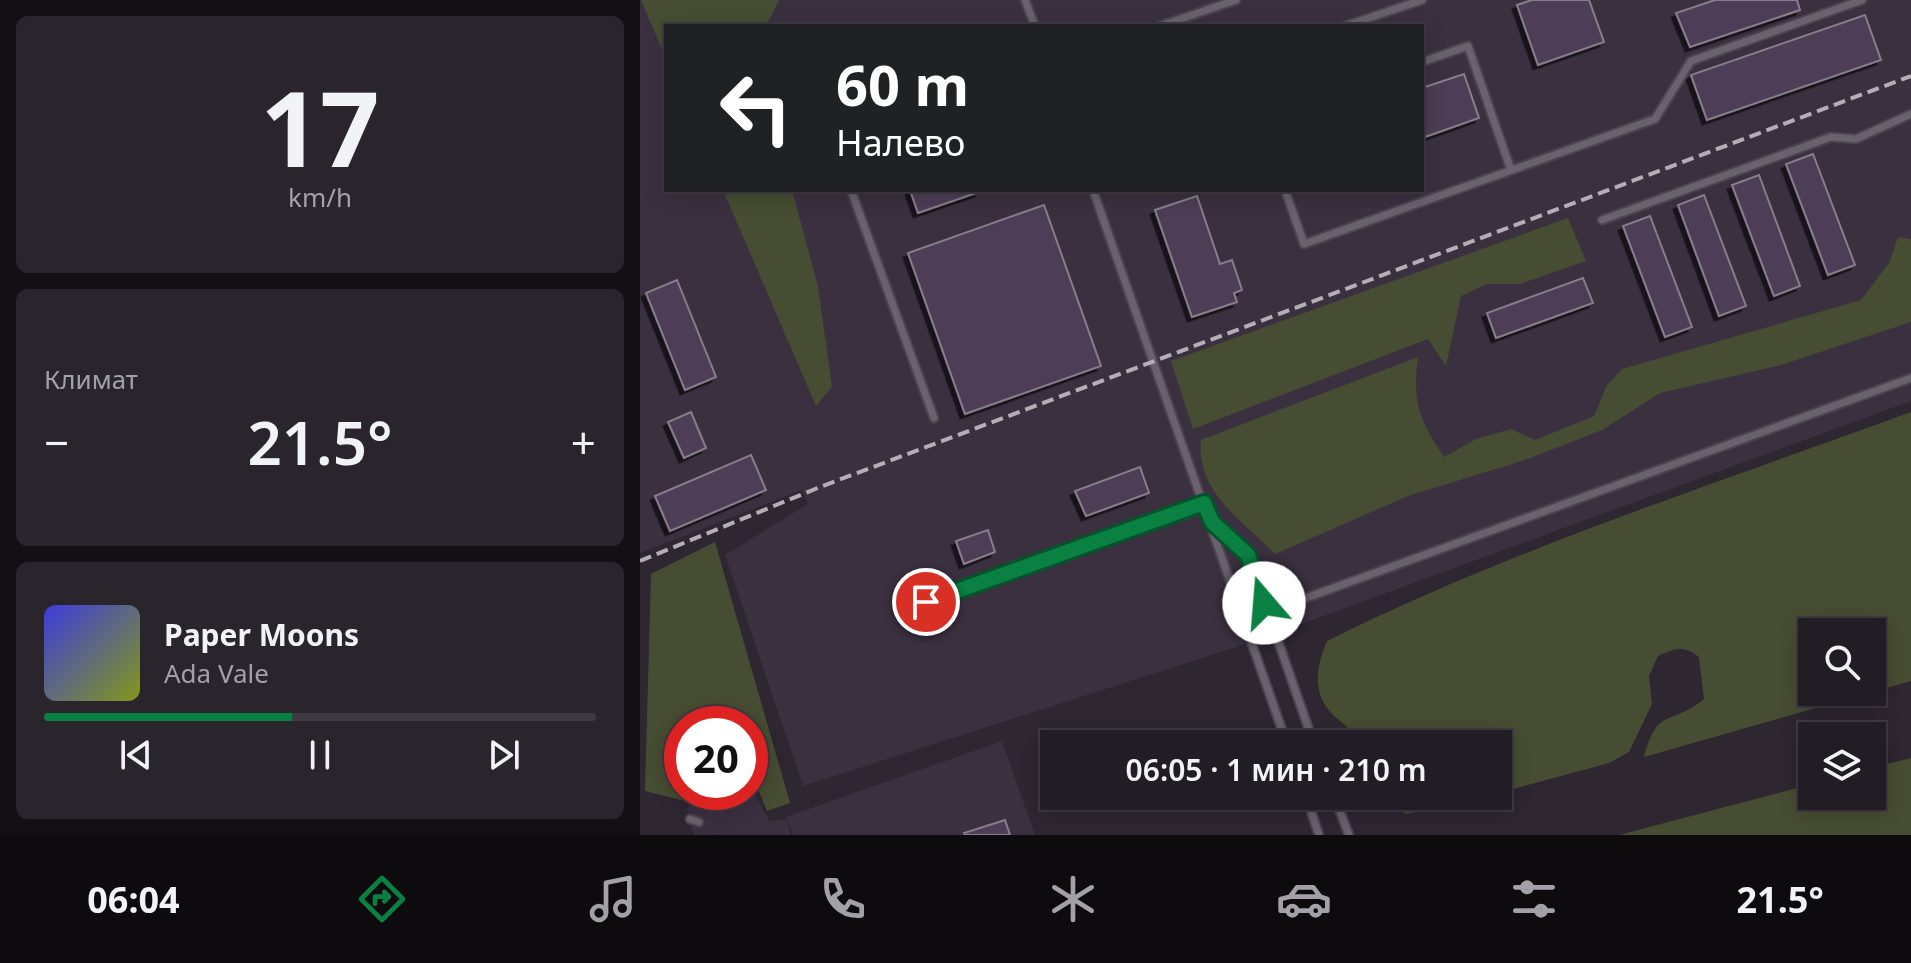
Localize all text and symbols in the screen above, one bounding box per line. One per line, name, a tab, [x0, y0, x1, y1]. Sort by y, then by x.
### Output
text: 60 m	[836, 46, 969, 122]
text: 17	[261, 56, 379, 197]
icon: left	[704, 56, 808, 160]
text: Налево	[836, 118, 965, 167]
text: km/h	[288, 179, 352, 215]
text: Климат	[44, 361, 138, 397]
text: 21.5°	[247, 401, 393, 483]
text: −	[44, 412, 69, 472]
text: +	[571, 412, 596, 472]
position arrow	[1222, 561, 1306, 645]
pin	[892, 568, 960, 636]
icon: arrive	[904, 580, 948, 624]
text: Paper Moons	[164, 614, 359, 655]
map controls	[1798, 618, 1886, 810]
button: search	[1798, 618, 1886, 706]
text: Ada Vale	[164, 655, 269, 691]
speed limit sign: 20	[664, 706, 768, 810]
button: layers	[1798, 722, 1886, 810]
icon: previous	[114, 733, 158, 777]
icon: pause	[298, 733, 342, 777]
icon: next	[482, 733, 526, 777]
text: 06:05 · 1 мин · 210 m	[1126, 749, 1426, 790]
icon: directions	[354, 871, 410, 927]
icon: music	[585, 871, 641, 927]
icon: phone	[815, 871, 871, 927]
icon: climate	[1045, 871, 1101, 927]
icon: car	[1276, 871, 1332, 927]
icon: filters	[1506, 871, 1562, 927]
text: 06:04	[87, 875, 180, 924]
text: 21.5°	[1737, 875, 1824, 924]

